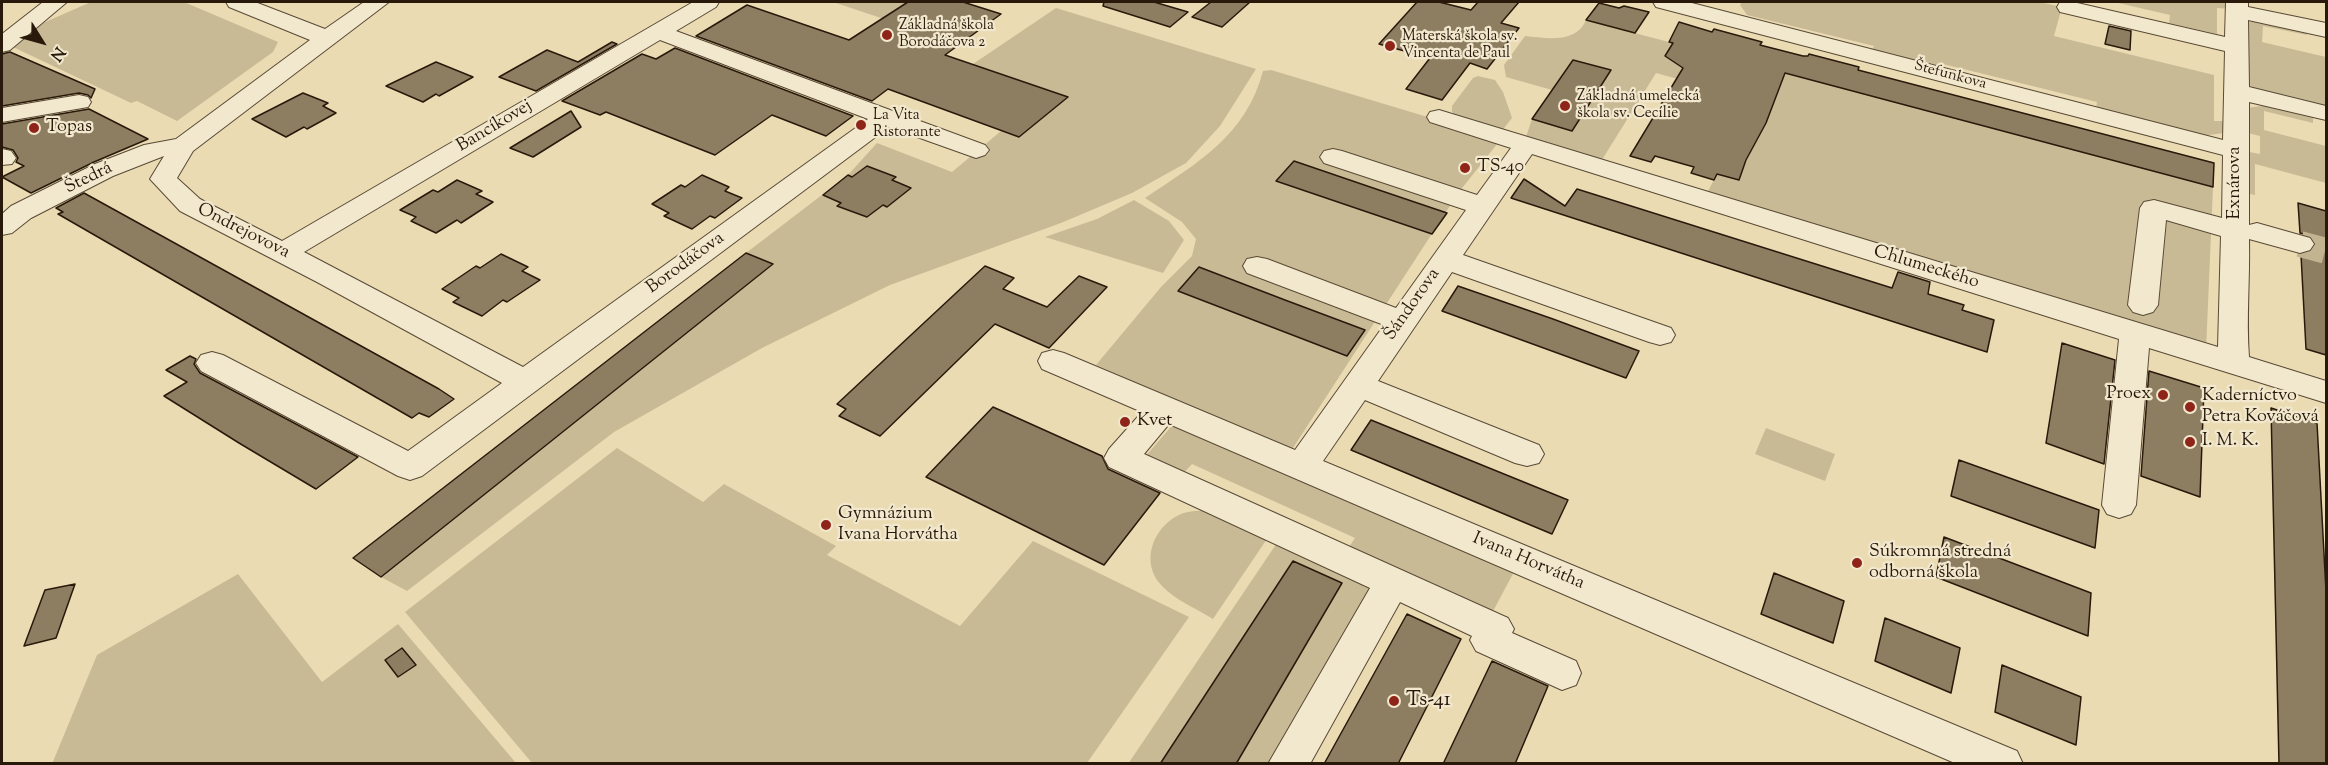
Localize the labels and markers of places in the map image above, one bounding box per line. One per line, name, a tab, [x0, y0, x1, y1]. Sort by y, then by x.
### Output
place label: Základná škola Borodáčova 2	[899, 17, 994, 52]
marker: Základná škola Borodáčova 2	[880, 28, 894, 42]
place label: Materská škola sv. Vincenta de Paul	[1402, 28, 1517, 63]
marker: Materská škola sv. Vincenta de Paul	[1383, 39, 1397, 53]
place label: Základná umelecká škola sv. Cecílie	[1577, 88, 1700, 123]
marker: Základná umelecká škola sv. Cecílie	[1558, 99, 1572, 113]
place label: La Vita Ristorante	[873, 107, 941, 142]
place label: Topas	[46, 117, 92, 139]
marker: La Vita Ristorante	[854, 118, 868, 132]
marker: Topas	[27, 121, 41, 135]
place label: TS-40	[1477, 157, 1524, 179]
marker: TS-40	[1458, 161, 1472, 175]
place label: Proex	[2106, 384, 2151, 406]
place label: Kaderníctvo Petra Kováčová	[2202, 386, 2319, 428]
marker: Proex	[2156, 388, 2170, 402]
marker: Kaderníctvo Petra Kováčová	[2183, 400, 2197, 414]
place label: Kvet	[1137, 411, 1172, 433]
marker: Kvet	[1118, 415, 1132, 429]
place label: I. M. K.	[2202, 431, 2259, 453]
marker: I. M. K.	[2183, 435, 2197, 449]
place label: Gymnázium Ivana Horvátha	[838, 504, 958, 546]
marker: Gymnázium Ivana Horvátha	[819, 518, 833, 532]
place label: Súkromná stredná odborná škola	[1869, 542, 2011, 584]
marker: Súkromná stredná odborná škola	[1850, 556, 1864, 570]
place label: Ts-41	[1406, 688, 1451, 714]
marker: Ts-41	[1387, 694, 1401, 708]

